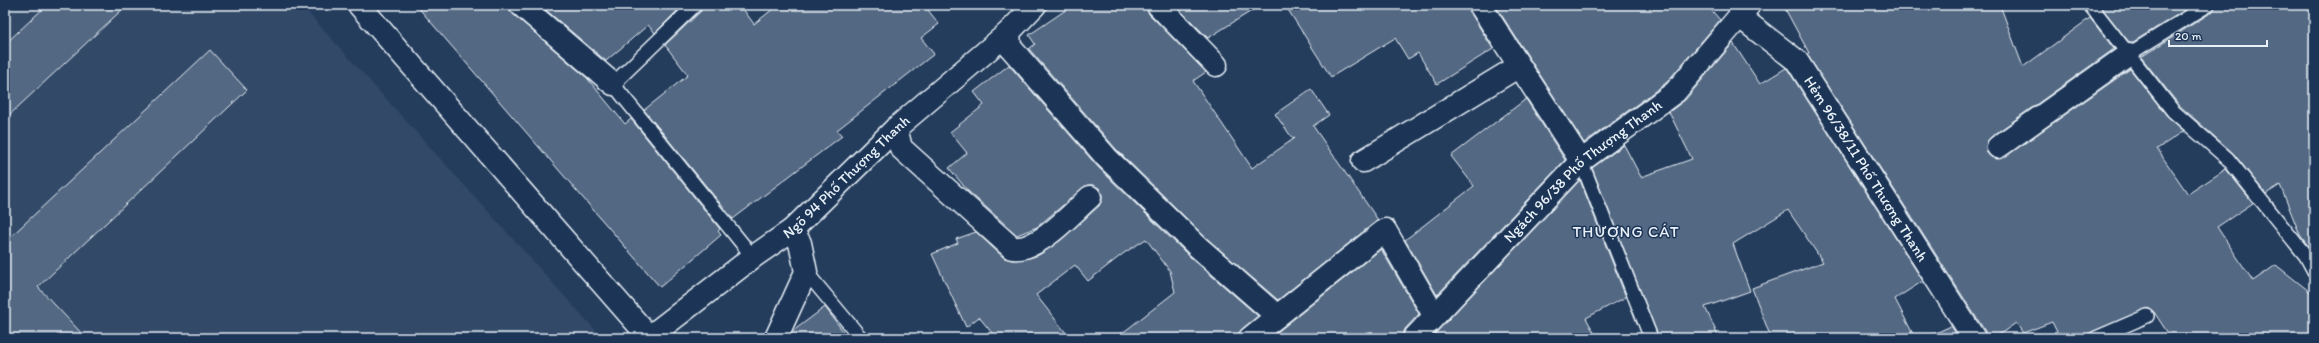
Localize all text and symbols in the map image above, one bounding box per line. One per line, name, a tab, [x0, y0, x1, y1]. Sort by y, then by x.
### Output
scale bar	[2169, 22, 2267, 48]
text: 20 m	[2175, 29, 2202, 43]
street label: Hẻm 96/38/11 Phố Thượng Thanh	[1800, 73, 1932, 265]
street label: Ngách 96/38 Phố Thượng Thanh	[1500, 96, 1666, 246]
street label: Ngõ 94 Phố Thượng Thanh	[779, 111, 914, 243]
district label: THƯỢNG CÁT	[1572, 222, 1680, 241]

